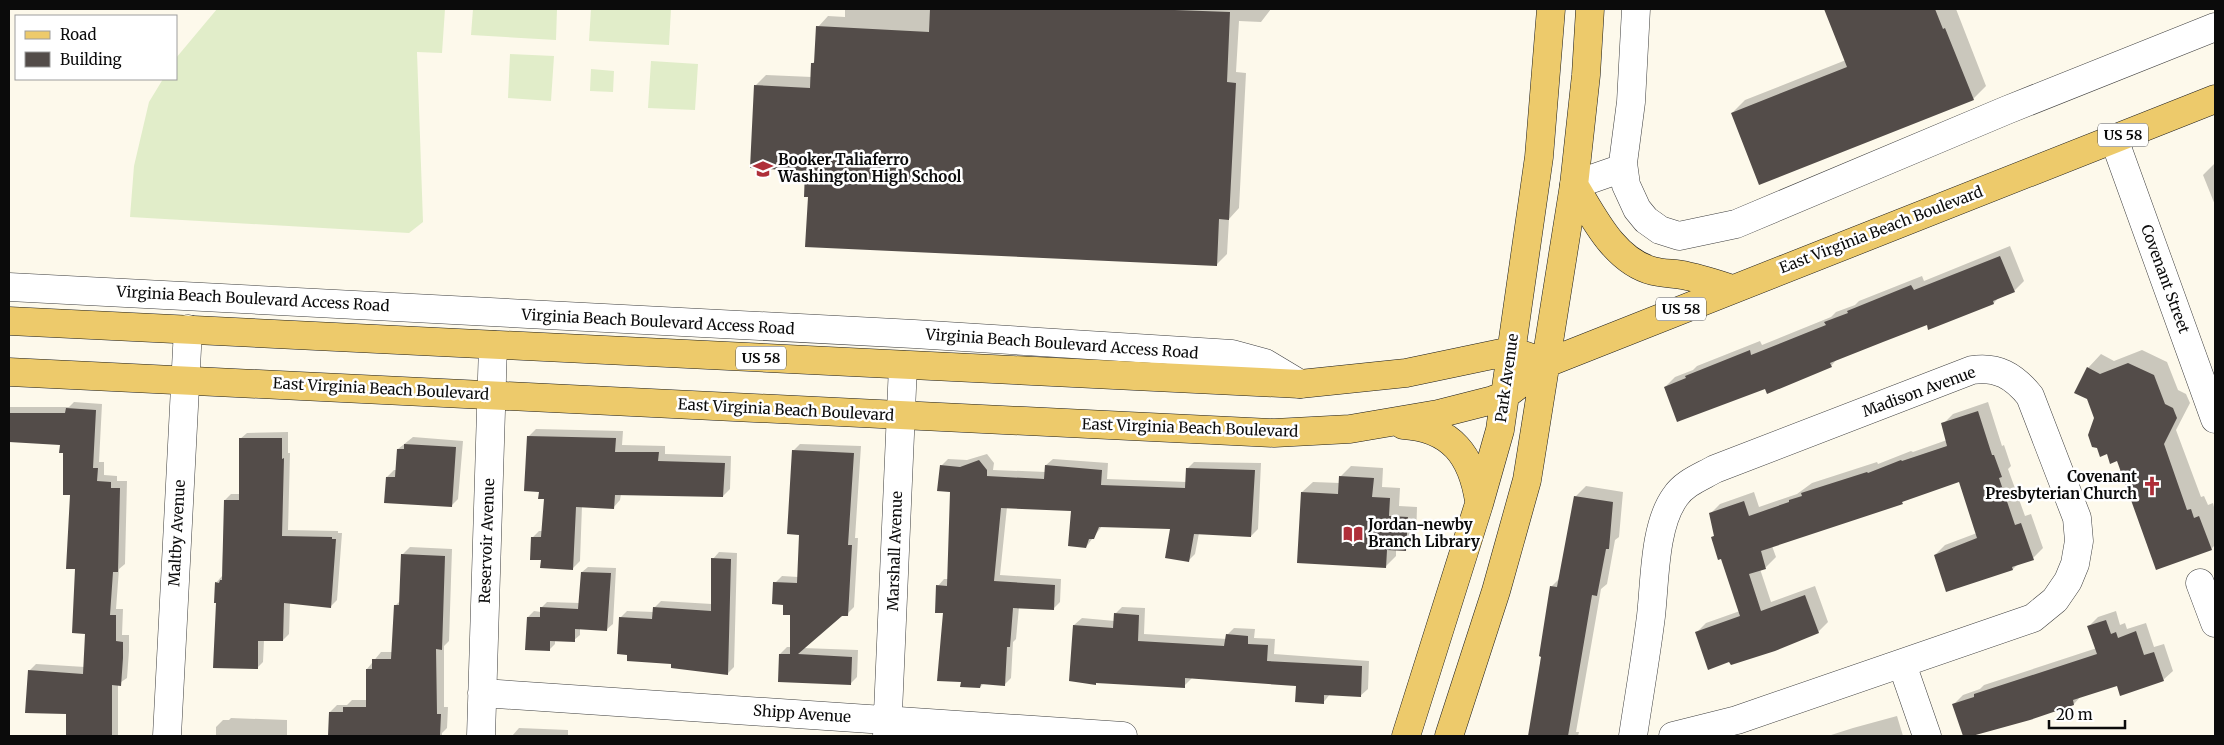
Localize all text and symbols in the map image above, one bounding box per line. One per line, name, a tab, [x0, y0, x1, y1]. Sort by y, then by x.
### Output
legend	[15, 15, 178, 80]
text: Road	[60, 25, 96, 44]
text: Building	[60, 50, 122, 69]
road number: US 58	[2098, 124, 2148, 146]
place label: Booker Taliaferro Washington High School	[777, 150, 962, 186]
school or university icon: Booker Taliaferro Washington High School	[752, 158, 774, 180]
street label: East Virginia Beach Boulevard	[1776, 182, 1985, 277]
street label: Covenant Street	[2137, 222, 2194, 336]
street label: Virginia Beach Boulevard Access Road	[115, 282, 390, 315]
road number: US 58	[1656, 298, 1706, 320]
street label: Virginia Beach Boulevard Access Road	[520, 305, 795, 338]
street label: Virginia Beach Boulevard Access Road	[924, 324, 1199, 363]
street label: Park Avenue	[1491, 332, 1522, 424]
road number: US 58	[736, 346, 786, 369]
street label: Madison Avenue	[1860, 362, 1978, 421]
street label: East Virginia Beach Boulevard	[272, 373, 490, 404]
street label: East Virginia Beach Boulevard	[677, 394, 895, 425]
street label: East Virginia Beach Boulevard	[1081, 414, 1299, 441]
place label: Covenant Presbyterian Church	[1985, 467, 2137, 503]
church icon: Covenant Presbyterian Church	[2141, 475, 2163, 497]
street label: Reservoir Avenue	[475, 478, 498, 604]
street label: Maltby Avenue	[164, 479, 189, 587]
street label: Marshall Avenue	[883, 490, 906, 611]
place label: Jordan-newby Branch Library	[1367, 515, 1480, 551]
library icon: Jordan-newby Branch Library	[1342, 523, 1364, 545]
scale bar	[2049, 698, 2125, 730]
street label: Shipp Avenue	[752, 701, 852, 726]
text: 20 m	[2056, 705, 2093, 724]

